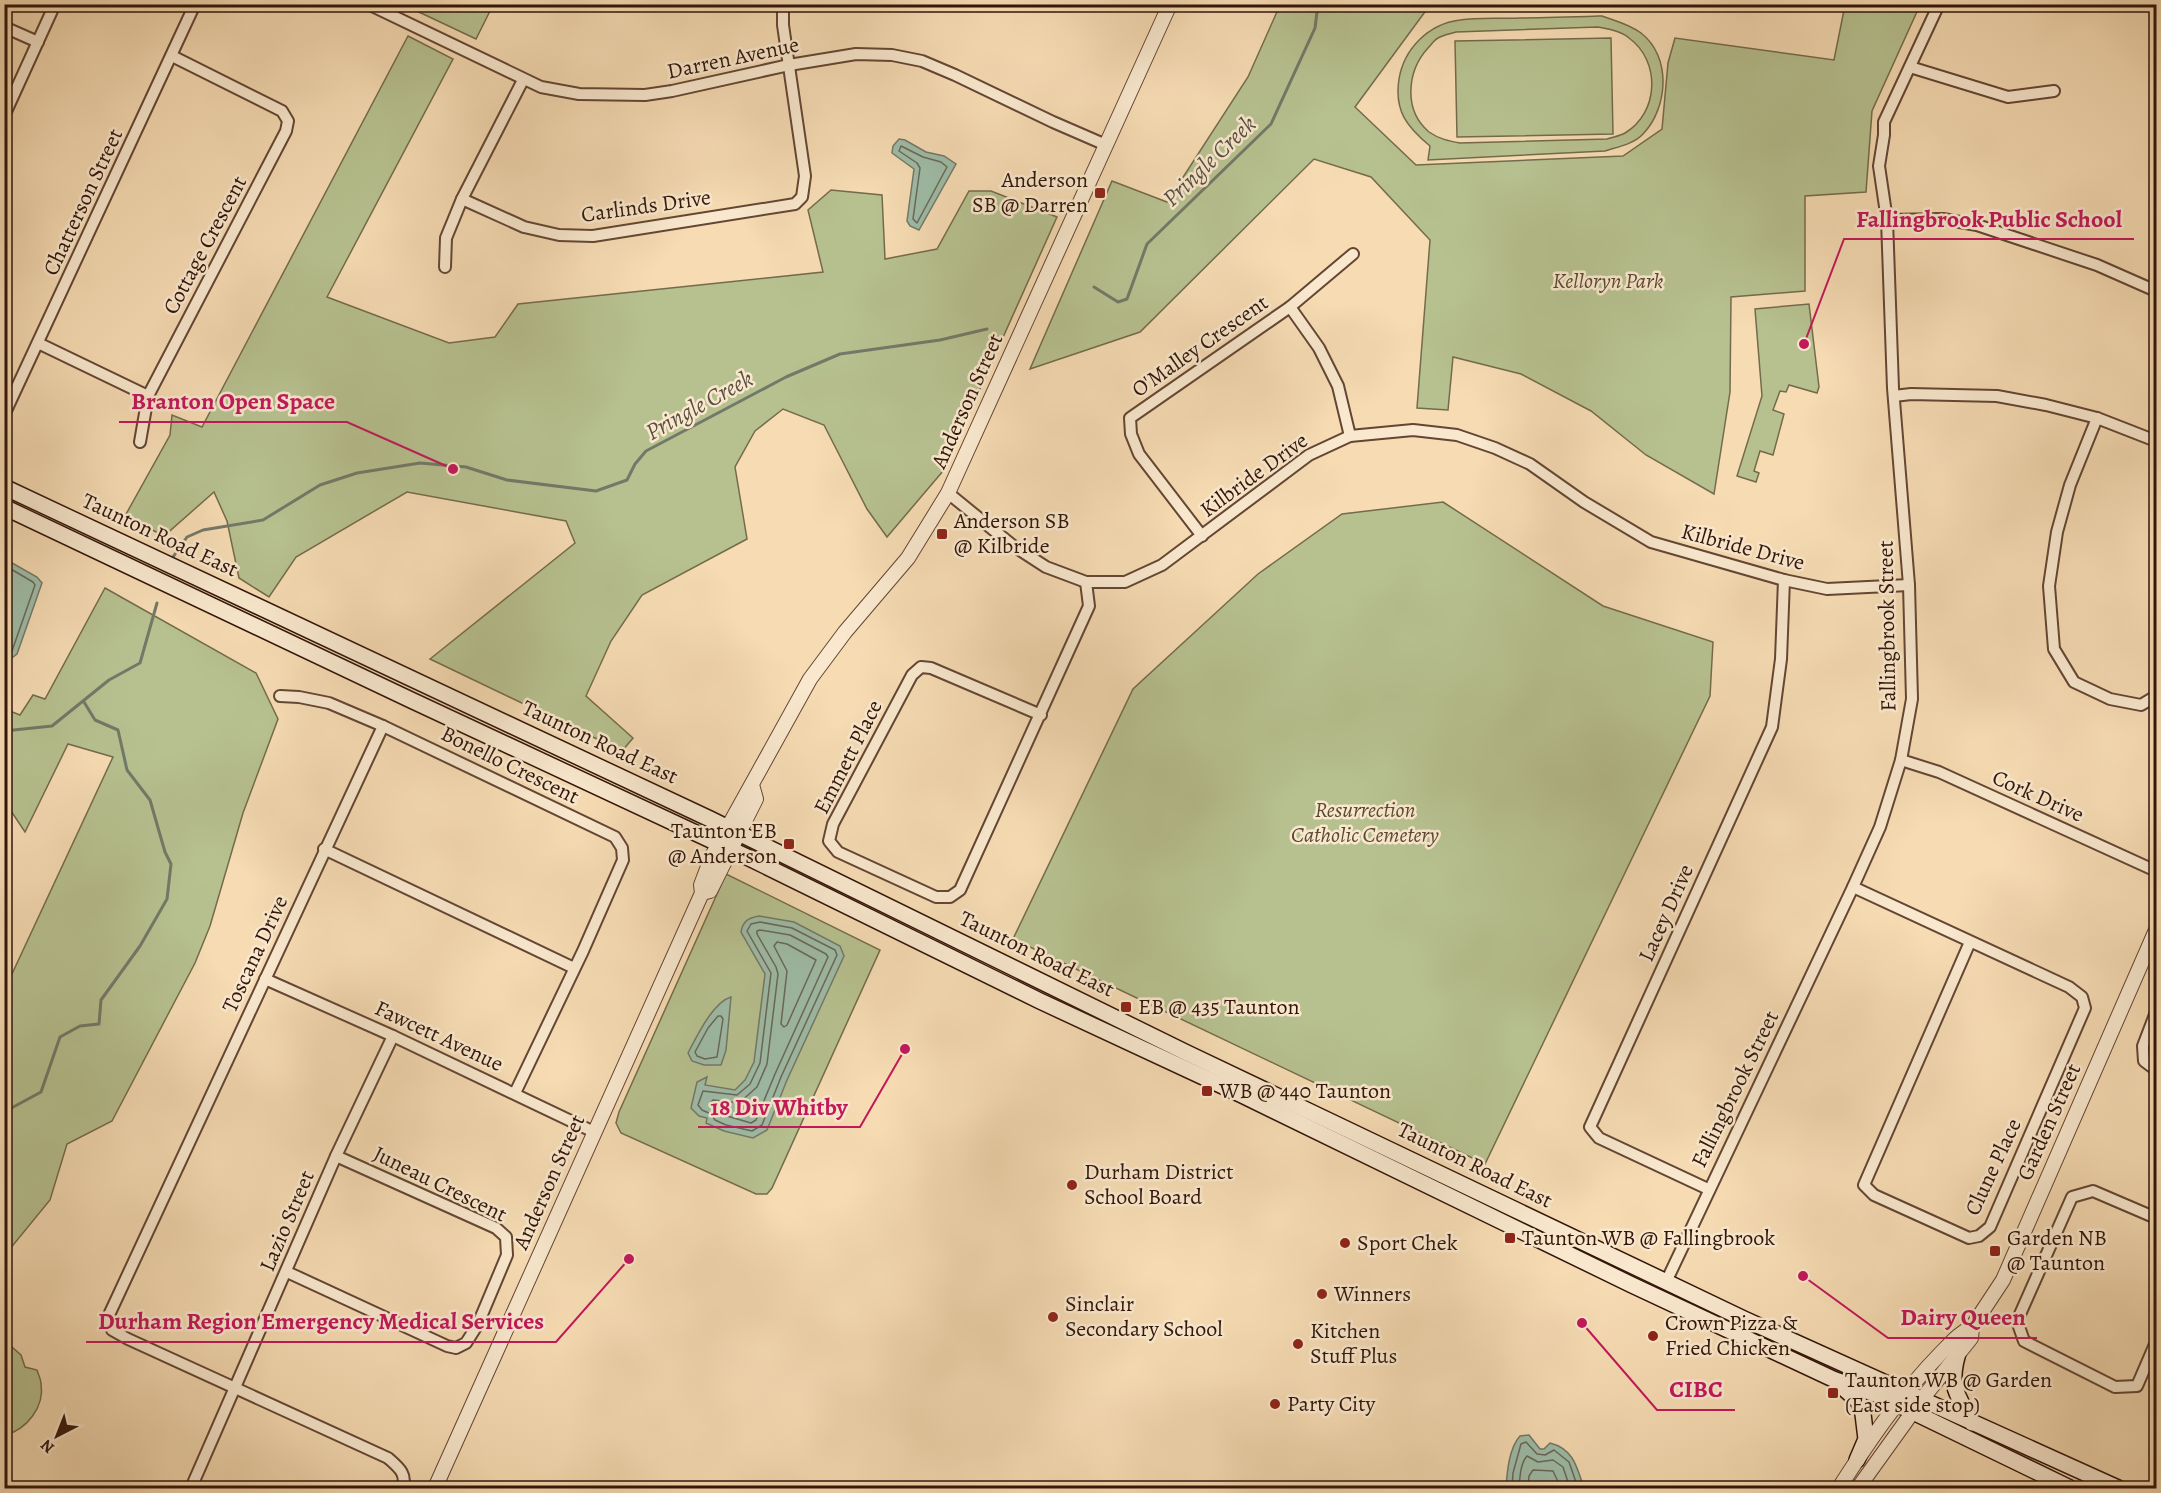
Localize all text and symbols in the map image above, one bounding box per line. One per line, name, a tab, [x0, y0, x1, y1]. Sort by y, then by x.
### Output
street label: Darren Avenue	[664, 29, 802, 87]
water label: Pringle Creek	[1155, 108, 1263, 214]
street label: Chatterson Street	[36, 124, 130, 280]
place label: Anderson SB @ Darren	[972, 165, 1088, 220]
street label: Cottage Crescent	[156, 171, 254, 319]
street label: Carlinds Drive	[579, 182, 713, 230]
marker: Anderson SB @ Darren	[1093, 186, 1107, 200]
callout: Fallingbrook Public School	[1844, 197, 2134, 239]
text: Fallingbrook Public School	[1856, 203, 2123, 235]
park label: Kelloryn Park	[1553, 266, 1664, 296]
street label: O'Malley Crescent	[1126, 288, 1274, 404]
street label: Anderson Street	[923, 329, 1010, 474]
water label: Pringle Creek	[640, 362, 759, 448]
callout: Branton Open Space	[119, 380, 347, 422]
text: Branton Open Space	[131, 385, 335, 417]
street label: Kilbride Drive	[1194, 426, 1314, 524]
street label: Taunton Road East	[77, 486, 243, 584]
place label: Anderson SB @ Kilbride	[953, 506, 1070, 561]
street label: Kilbride Drive	[1678, 516, 1808, 578]
marker: Anderson SB @ Kilbride	[935, 527, 949, 541]
street label: Fallingbrook Street	[1871, 540, 1903, 712]
street label: Taunton Road East	[517, 693, 683, 791]
street label: Emmett Place	[806, 695, 890, 819]
street label: Bonello Crescent	[436, 719, 584, 811]
street label: Cork Drive	[1987, 762, 2089, 830]
park label: Resurrection Catholic Cemetery	[1291, 795, 1439, 850]
place label: Taunton EB @ Anderson	[668, 816, 777, 871]
marker: Taunton EB @ Anderson	[782, 837, 796, 851]
street label: Lacey Drive	[1631, 859, 1701, 967]
street label: Toscana Drive	[215, 891, 295, 1017]
street label: Taunton Road East	[955, 904, 1119, 1004]
place label: EB @ 435 Taunton	[1138, 992, 1299, 1022]
street label: Fawcett Avenue	[370, 993, 508, 1079]
marker: EB @ 435 Taunton	[1119, 1000, 1133, 1014]
street label: Fallingbrook Street	[1684, 1005, 1786, 1173]
street label: Garden Street	[2010, 1059, 2088, 1185]
place label: WB @ 440 Taunton	[1218, 1076, 1391, 1106]
marker: WB @ 440 Taunton	[1200, 1084, 1214, 1098]
callout: 18 Div Whitby	[698, 1085, 860, 1127]
text: 18 Div Whitby	[710, 1091, 849, 1123]
street label: Anderson Street	[505, 1110, 592, 1255]
street label: Clune Place	[1957, 1114, 2029, 1220]
street label: Taunton Road East	[1393, 1115, 1557, 1215]
street label: Juneau Crescent	[368, 1139, 512, 1229]
place label: Durham District School Board	[1084, 1157, 1233, 1212]
street label: Lazio Street	[252, 1166, 322, 1276]
marker: Durham District School Board	[1065, 1178, 1079, 1192]
place label: Taunton WB @ Fallingbrook	[1522, 1223, 1775, 1253]
place label: Garden NB @ Taunton	[2007, 1223, 2107, 1278]
place label: Sport Chek	[1357, 1228, 1458, 1258]
marker: Taunton WB @ Fallingbrook	[1503, 1231, 1517, 1245]
marker: Sport Chek	[1338, 1236, 1352, 1250]
marker: Garden NB @ Taunton	[1988, 1244, 2002, 1258]
place label: Winners	[1333, 1279, 1411, 1309]
marker: Winners	[1315, 1287, 1329, 1301]
place label: Sinclair Secondary School	[1065, 1289, 1223, 1344]
callout: Dairy Queen	[1888, 1296, 2037, 1338]
callout: Durham Region Emergency Medical Services	[86, 1300, 556, 1342]
text: Dairy Queen	[1900, 1301, 2026, 1333]
text: Durham Region Emergency Medical Services	[98, 1305, 544, 1337]
place label: Crown Pizza & Fried Chicken	[1665, 1308, 1798, 1363]
marker: Sinclair Secondary School	[1046, 1310, 1060, 1324]
place label: Kitchen Stuff Plus	[1310, 1316, 1397, 1371]
marker: Crown Pizza & Fried Chicken	[1646, 1329, 1660, 1343]
marker: Kitchen Stuff Plus	[1291, 1337, 1305, 1351]
place label: Taunton WB @ Garden (East side stop)	[1845, 1365, 2052, 1420]
callout: CIBC	[1657, 1368, 1735, 1410]
text: CIBC	[1669, 1373, 1723, 1405]
marker: Taunton WB @ Garden (East side stop)	[1826, 1386, 1840, 1400]
place label: Party City	[1287, 1389, 1376, 1419]
marker: Party City	[1268, 1397, 1282, 1411]
north arrow	[27, 1406, 87, 1466]
text: N	[36, 1434, 59, 1458]

